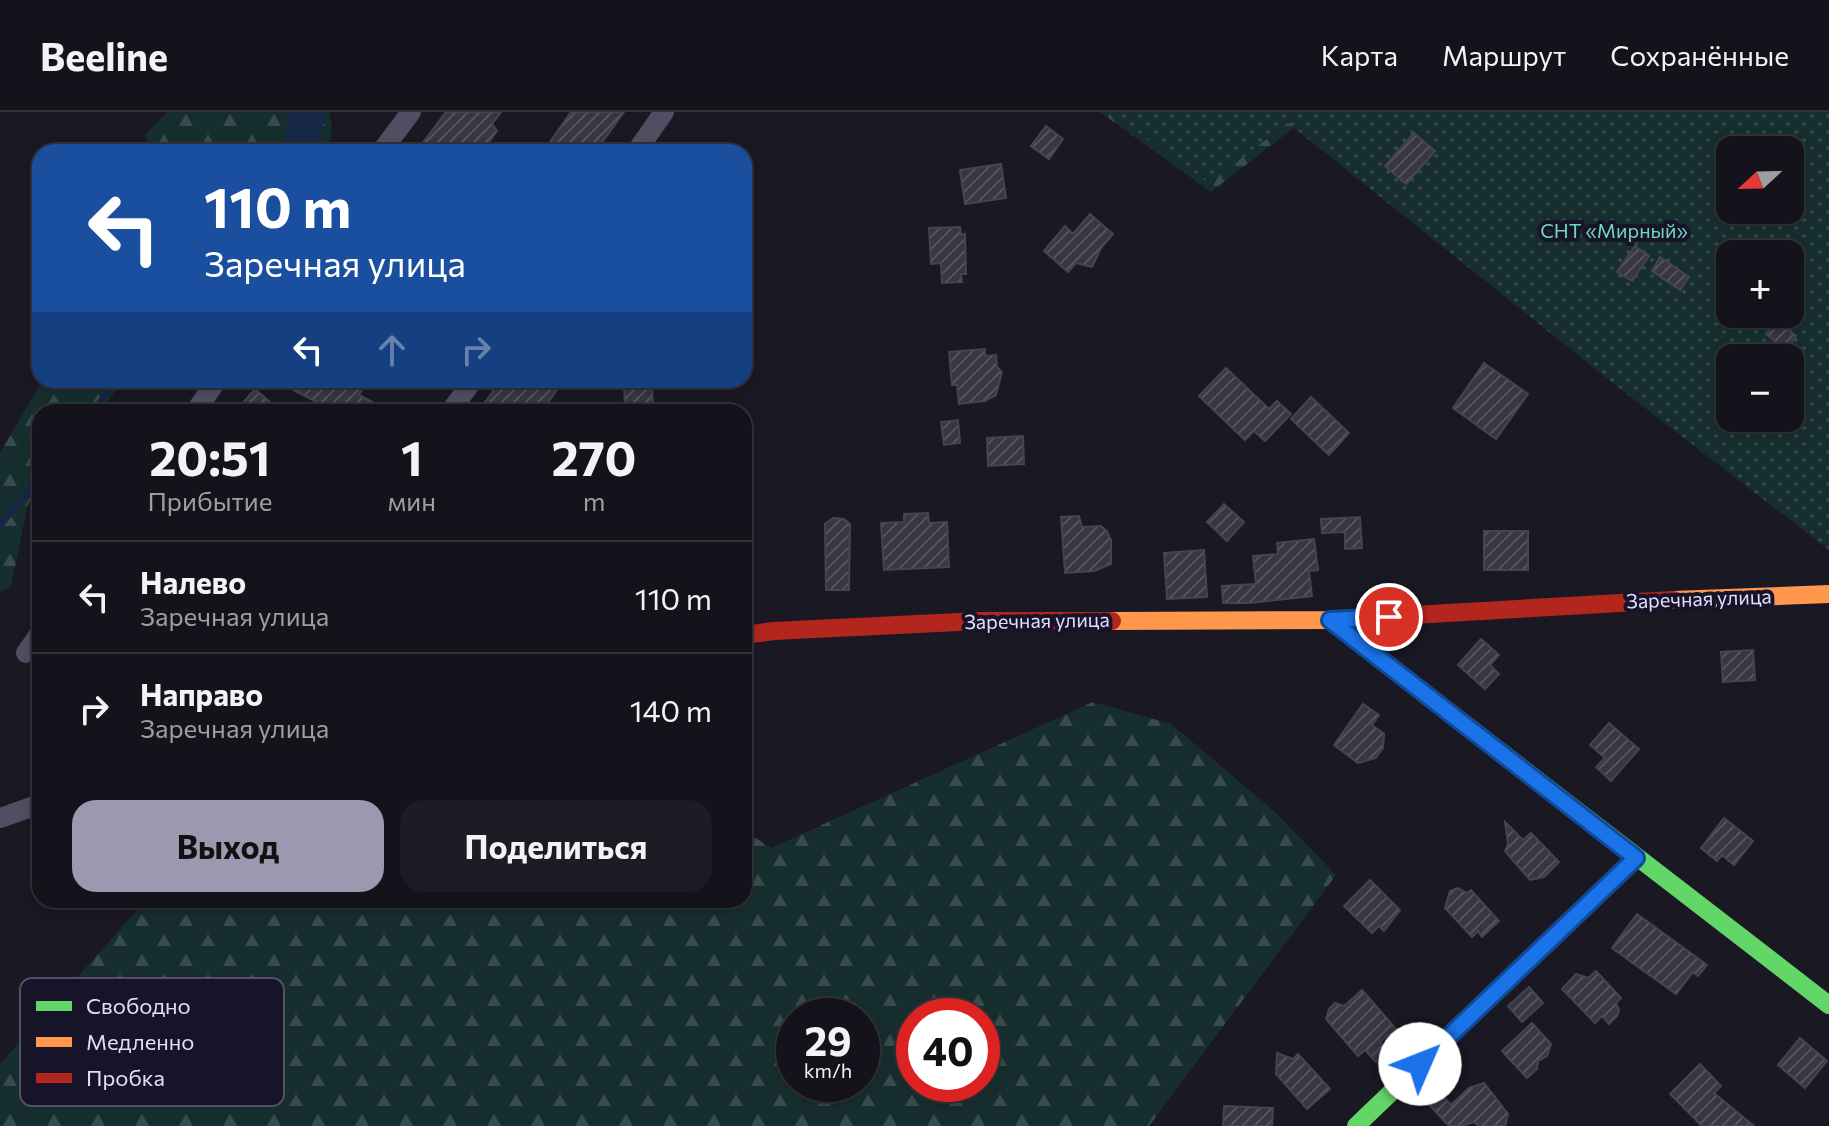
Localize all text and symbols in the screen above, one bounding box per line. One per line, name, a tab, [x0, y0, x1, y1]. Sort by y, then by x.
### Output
text: Beeline	[40, 32, 168, 79]
text: Карта	[1321, 38, 1398, 72]
text: Маршрут	[1442, 38, 1566, 72]
text: Сохранённые	[1610, 38, 1789, 72]
north arrow	[1716, 136, 1804, 224]
map controls	[1716, 136, 1804, 432]
text: 110 m	[204, 171, 351, 240]
icon: left	[72, 176, 176, 280]
park label: СНТ «Мирный»	[1540, 218, 1688, 242]
text: Заречная улица	[204, 240, 466, 284]
button: +	[1716, 240, 1804, 328]
icon: left	[286, 328, 330, 372]
icon: ahead	[370, 328, 414, 372]
icon: right	[454, 328, 498, 372]
button: −	[1716, 344, 1804, 432]
text: 20:51	[149, 427, 271, 486]
text: 1	[401, 427, 423, 486]
text: 270	[552, 427, 637, 486]
text: Прибытие	[147, 485, 272, 516]
text: мин	[388, 485, 436, 516]
text: m	[583, 485, 605, 516]
text: Налево	[140, 563, 246, 600]
icon: left	[72, 575, 116, 619]
text: 110 m	[635, 579, 712, 616]
pin	[1355, 583, 1423, 651]
street label: Заречная улица	[1626, 583, 1772, 613]
icon: arrive	[1367, 595, 1411, 639]
text: Заречная улица	[140, 600, 329, 631]
street label: Заречная улица	[964, 607, 1110, 633]
text: Направо	[140, 675, 263, 712]
icon: right	[72, 687, 116, 731]
text: 140 m	[630, 691, 712, 728]
text: Заречная улица	[140, 712, 329, 743]
button: Выход	[72, 800, 384, 892]
button: Поделиться	[400, 800, 712, 892]
legend	[20, 978, 284, 1106]
text: Свободно	[86, 992, 191, 1019]
speed limit sign: 40	[896, 998, 1000, 1102]
text: 29	[804, 1015, 852, 1064]
position arrow	[1378, 1022, 1462, 1106]
text: Медленно	[86, 1028, 194, 1055]
text: km/h	[804, 1058, 852, 1082]
text: Пробка	[86, 1064, 165, 1091]

